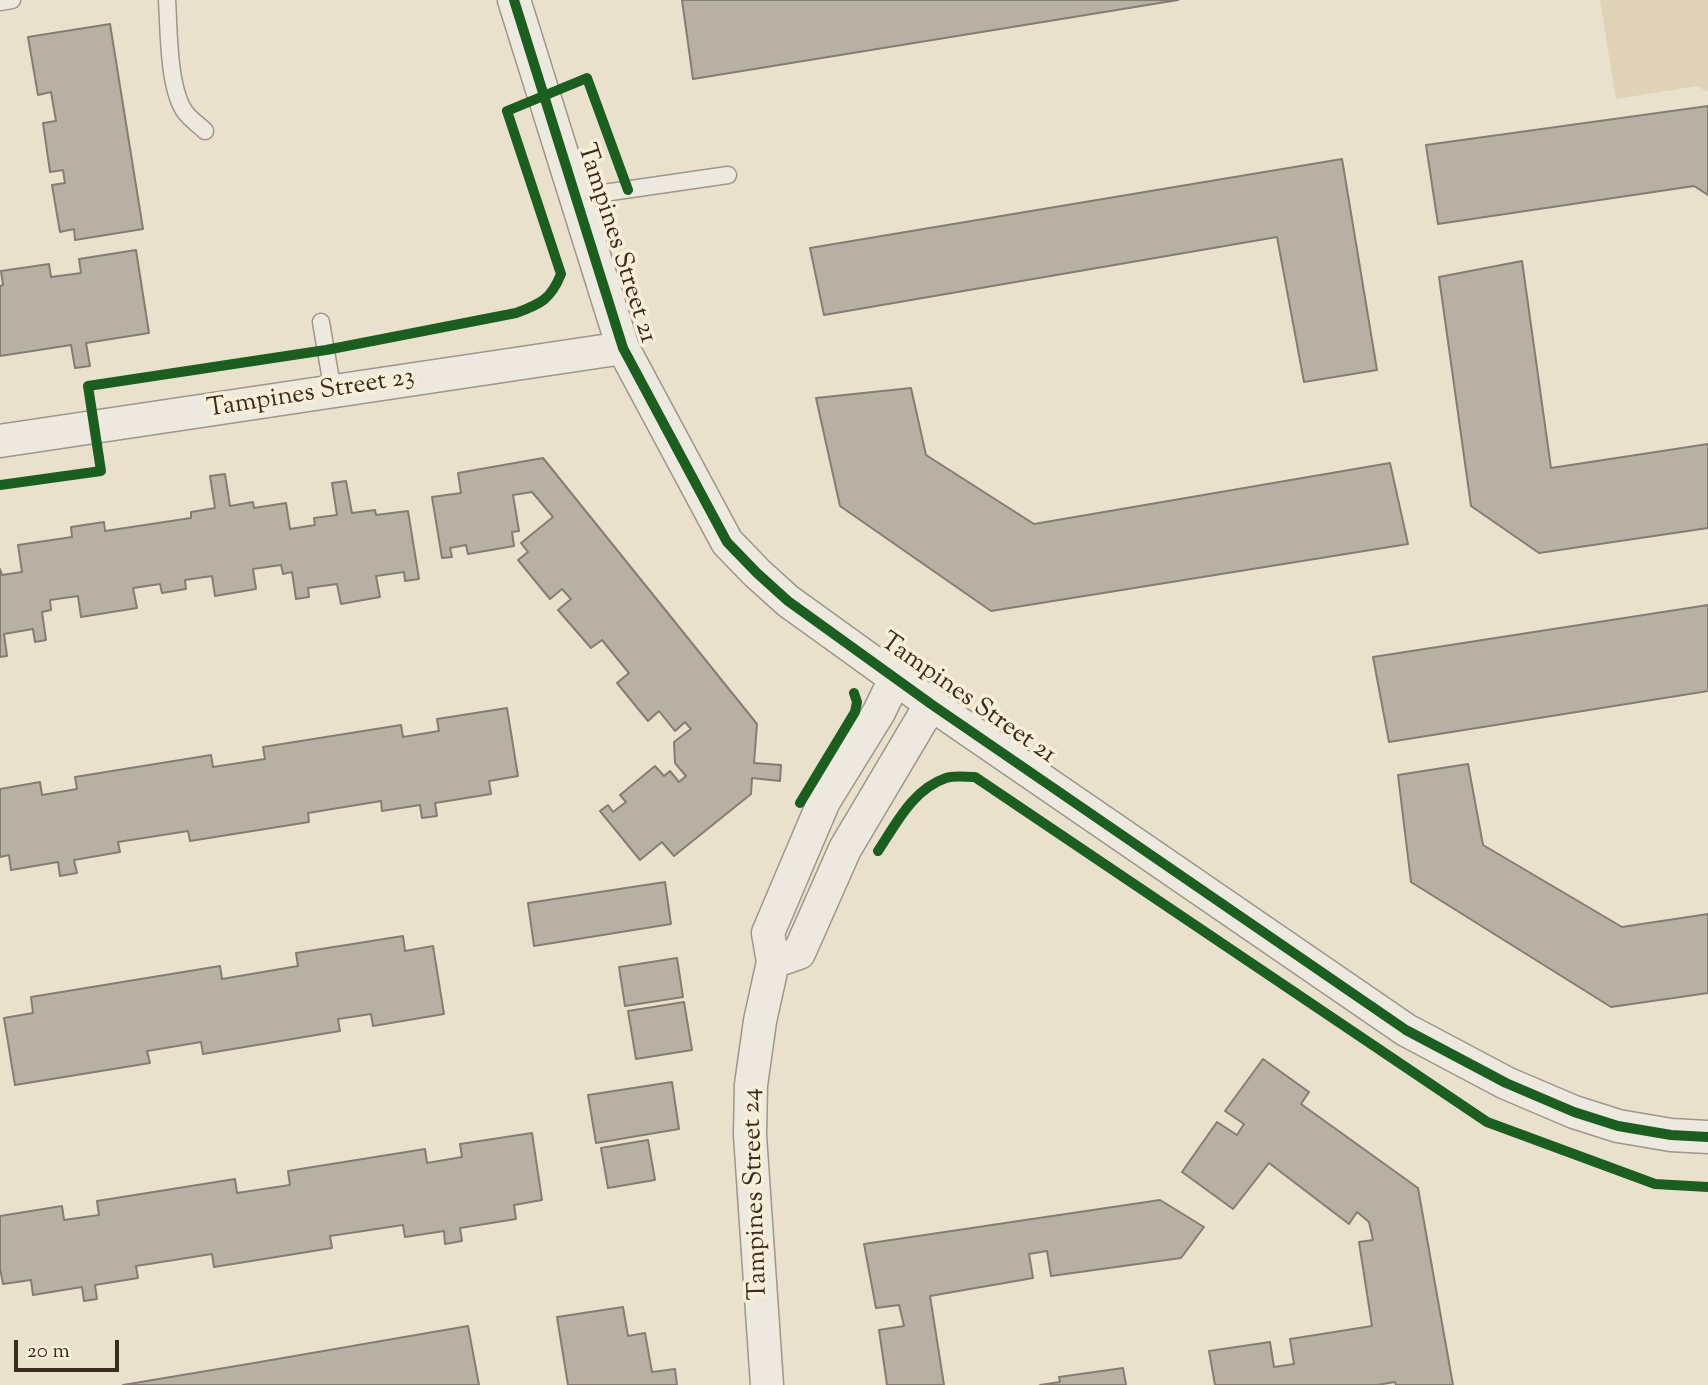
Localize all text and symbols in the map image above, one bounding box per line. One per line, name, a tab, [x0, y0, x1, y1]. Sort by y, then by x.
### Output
street label: Tampines Street 21	[568, 140, 662, 348]
street label: Tampines Street 23	[205, 363, 417, 427]
street label: Tampines Street 21	[873, 628, 1061, 772]
street label: Tampines Street 24	[738, 1088, 776, 1300]
scale bar	[18, 1326, 122, 1370]
text: 20 m	[27, 1337, 70, 1367]

